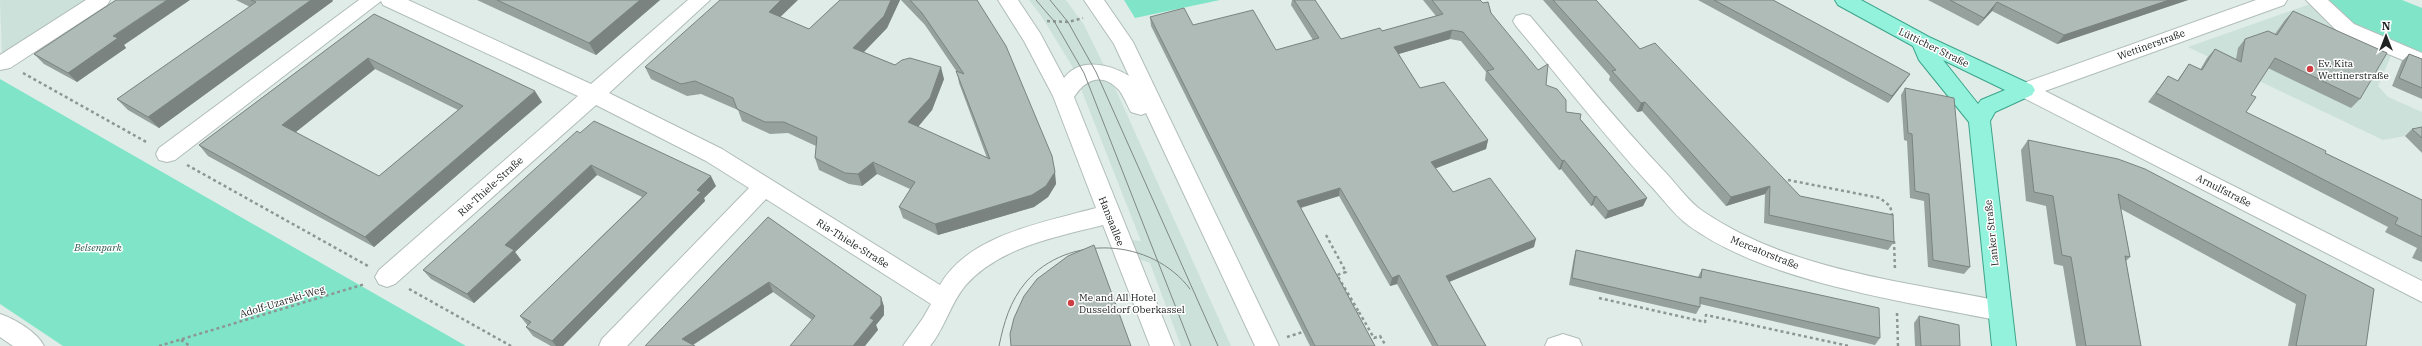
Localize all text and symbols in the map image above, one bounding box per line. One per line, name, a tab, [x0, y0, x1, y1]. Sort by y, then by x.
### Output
north arrow	[2366, 16, 2406, 56]
text: N	[2382, 19, 2391, 33]
street label: Lütticher Straße	[1896, 25, 1971, 70]
street label: Wettinerstraße	[2116, 26, 2187, 63]
place label: Ev. Kita Wettinerstraße	[2318, 57, 2389, 82]
marker: Ev. Kita Wettinerstraße	[2305, 64, 2315, 74]
street label: Ria-Thiele-Straße	[455, 154, 526, 219]
street label: Arnulfstraße	[2194, 171, 2254, 210]
street label: Hansaallee	[1096, 195, 1127, 248]
street label: Lanker Straße	[1982, 199, 2001, 267]
street label: Ria-Thiele-Straße	[814, 216, 891, 271]
street label: Mercatorstraße	[1729, 233, 1801, 272]
park label: Belsenpark	[73, 241, 123, 254]
street label: Adolf-Uzarski-Weg	[238, 282, 327, 321]
place label: Me and All Hotel Dusseldorf Oberkassel	[1079, 291, 1185, 316]
marker: Me and All Hotel Dusseldorf Oberkassel	[1066, 298, 1076, 308]

